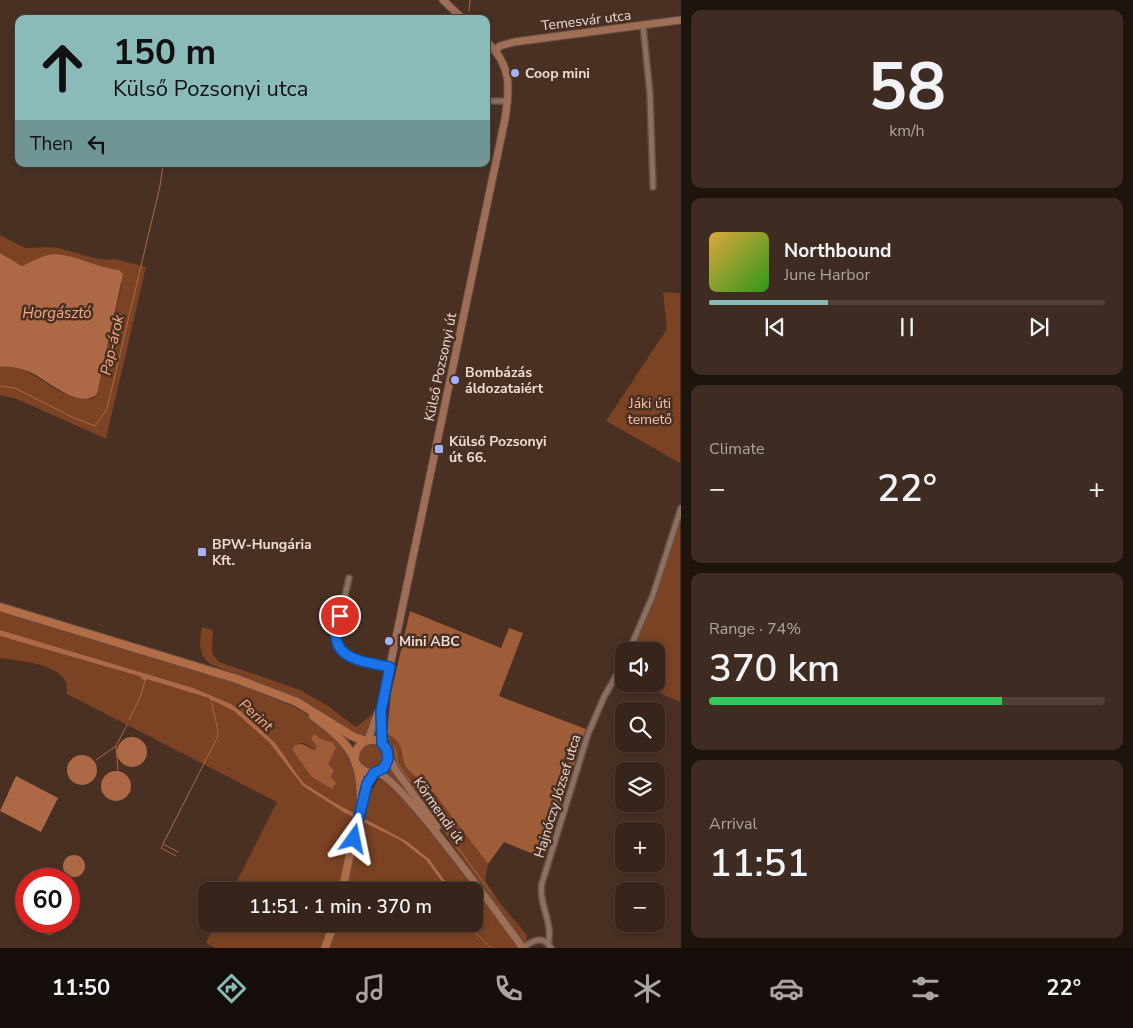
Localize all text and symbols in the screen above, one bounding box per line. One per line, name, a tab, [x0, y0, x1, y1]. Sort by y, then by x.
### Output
street label: Temesvár utca	[540, 6, 632, 35]
text: 150 m	[113, 29, 216, 76]
icon: ahead	[30, 35, 95, 100]
text: 58	[868, 43, 946, 132]
place label: Coop mini	[525, 64, 590, 83]
marker: Coop mini	[509, 67, 521, 79]
text: Külső Pozsonyi utca	[113, 74, 308, 104]
text: km/h	[889, 120, 925, 142]
icon: left	[83, 130, 111, 158]
text: Then	[30, 131, 73, 157]
text: Northbound	[784, 238, 891, 264]
text: June Harbor	[784, 264, 870, 286]
water label: Horgásztó	[22, 303, 92, 323]
street label: Külső Pozsonyi út	[420, 311, 461, 423]
water label: Pap-árok	[95, 312, 129, 377]
icon: previous	[761, 313, 789, 341]
icon: pause	[893, 313, 921, 341]
icon: next	[1025, 313, 1053, 341]
place label: Bombázás áldozataiért	[465, 363, 544, 398]
marker: Bombázás áldozataiért	[449, 374, 461, 386]
park label: Jáki úti temető	[628, 394, 672, 429]
place label: Külső Pozsonyi út 66.	[449, 432, 547, 467]
text: Climate	[709, 438, 764, 460]
marker: Külső Pozsonyi út 66.	[433, 443, 445, 455]
text: 22°	[877, 463, 937, 514]
text: −	[709, 470, 726, 508]
text: +	[1088, 470, 1105, 508]
place label: BPW-Hungária Kft.	[212, 535, 312, 570]
marker: BPW-Hungária Kft.	[196, 546, 208, 558]
pin	[319, 595, 361, 637]
icon: arrive	[326, 602, 354, 630]
text: Range · 74%	[709, 618, 801, 640]
place label: Mini ABC	[399, 632, 460, 651]
marker: Mini ABC	[383, 635, 395, 647]
map controls	[615, 642, 665, 932]
button: sound	[615, 642, 665, 692]
text: 370 km	[709, 643, 840, 694]
water label: Perint	[235, 694, 278, 736]
button: search	[615, 702, 665, 752]
street label: Hajnóczy József utca	[530, 732, 585, 860]
button: layers	[615, 762, 665, 812]
street label: Körmendi út	[409, 773, 468, 847]
position arrow	[327, 812, 379, 864]
text: Arrival	[709, 813, 757, 835]
button: +	[615, 822, 665, 872]
text: 11:51	[709, 838, 809, 889]
speed limit sign: 60	[15, 868, 80, 933]
button: −	[615, 882, 665, 932]
text: 11:51 · 1 min · 370 m	[249, 894, 432, 920]
icon: directions	[214, 971, 249, 1006]
icon: music	[353, 971, 388, 1006]
icon: phone	[491, 971, 526, 1006]
icon: climate	[630, 971, 665, 1006]
icon: car	[769, 971, 804, 1006]
icon: filters	[908, 971, 943, 1006]
text: 11:50	[52, 973, 110, 1003]
text: 22°	[1046, 973, 1081, 1003]

